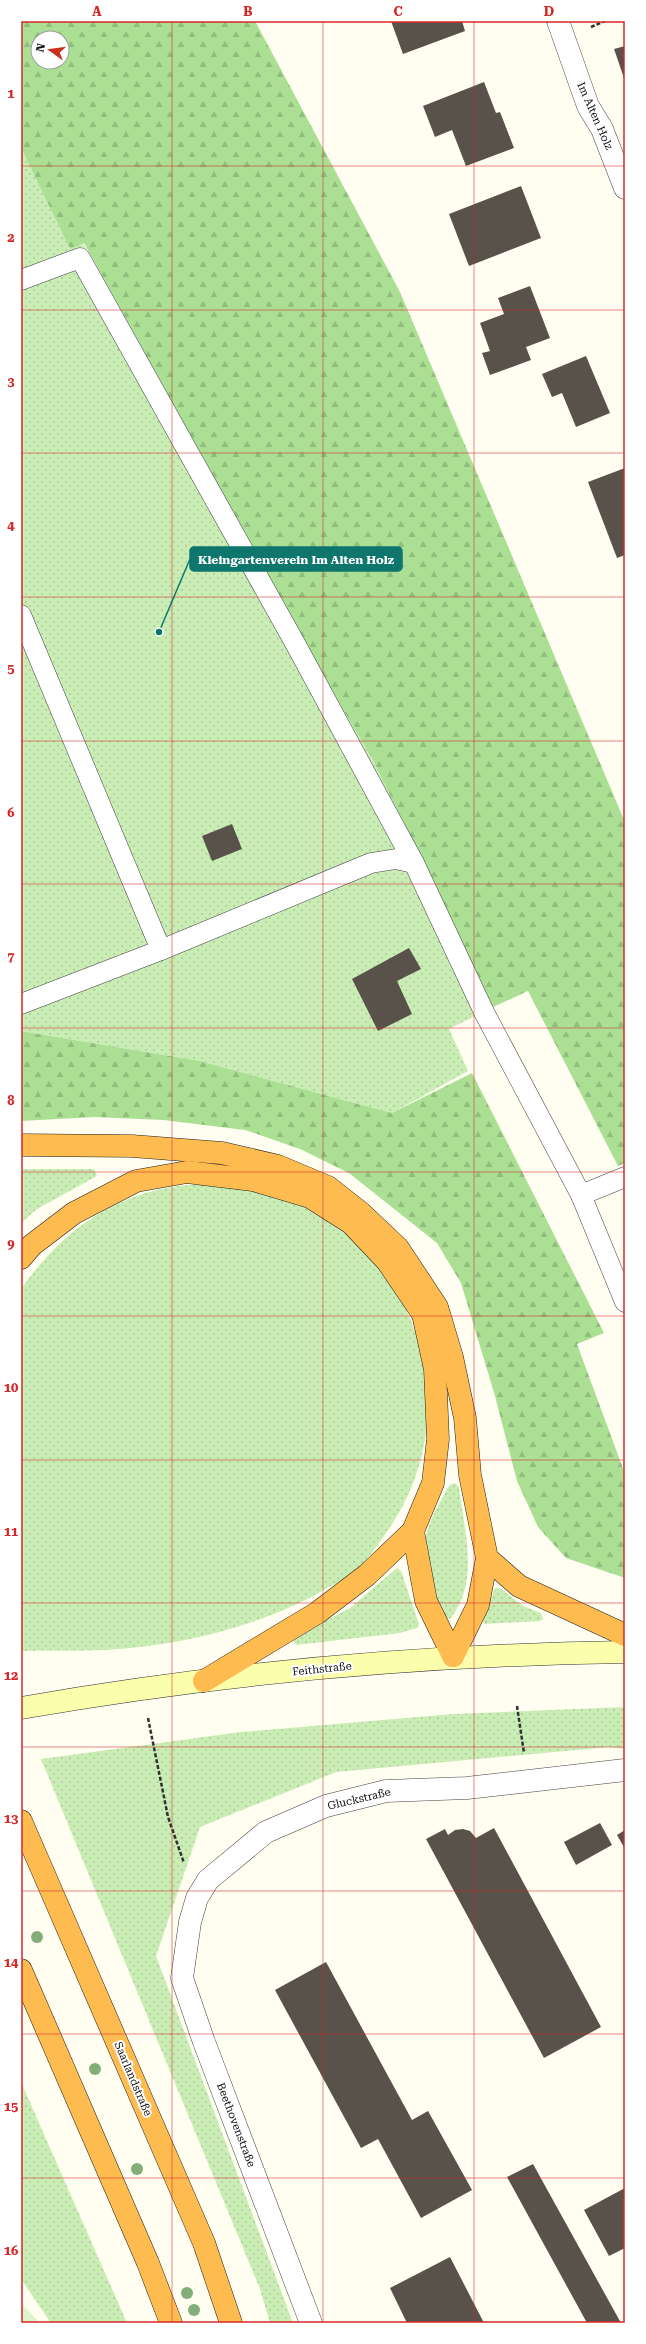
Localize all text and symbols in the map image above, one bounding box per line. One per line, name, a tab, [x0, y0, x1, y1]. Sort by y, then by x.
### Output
text: A	[92, 4, 102, 19]
text: B	[243, 4, 253, 19]
text: C	[393, 4, 403, 19]
text: D	[544, 4, 554, 19]
north arrow	[30, 30, 70, 70]
text: N	[33, 42, 48, 53]
street label: Im Alten Holz	[574, 80, 616, 152]
text: 1	[7, 86, 15, 101]
text: 2	[7, 230, 15, 245]
text: 3	[7, 374, 15, 389]
text: 4	[7, 518, 15, 533]
callout: Kleingartenverein Im Alten Holz	[190, 547, 402, 571]
text: Kleingartenverein Im Alten Holz	[198, 553, 394, 567]
text: 5	[7, 661, 15, 676]
text: 6	[7, 805, 15, 820]
text: 7	[7, 949, 15, 964]
text: 8	[7, 1093, 15, 1108]
text: 9	[7, 1236, 15, 1251]
text: 10	[4, 1380, 18, 1395]
text: 11	[4, 1524, 18, 1539]
street label: Feithstraße	[292, 1659, 352, 1679]
text: 12	[4, 1668, 18, 1683]
street label: Gluckstraße	[326, 1785, 392, 1813]
text: 13	[4, 1811, 18, 1826]
text: 14	[4, 1955, 19, 1970]
street label: Saarlandstraße	[112, 2040, 154, 2118]
street label: Beethovenstraße	[214, 2081, 258, 2169]
text: 15	[4, 2099, 18, 2114]
text: 16	[4, 2243, 18, 2258]

